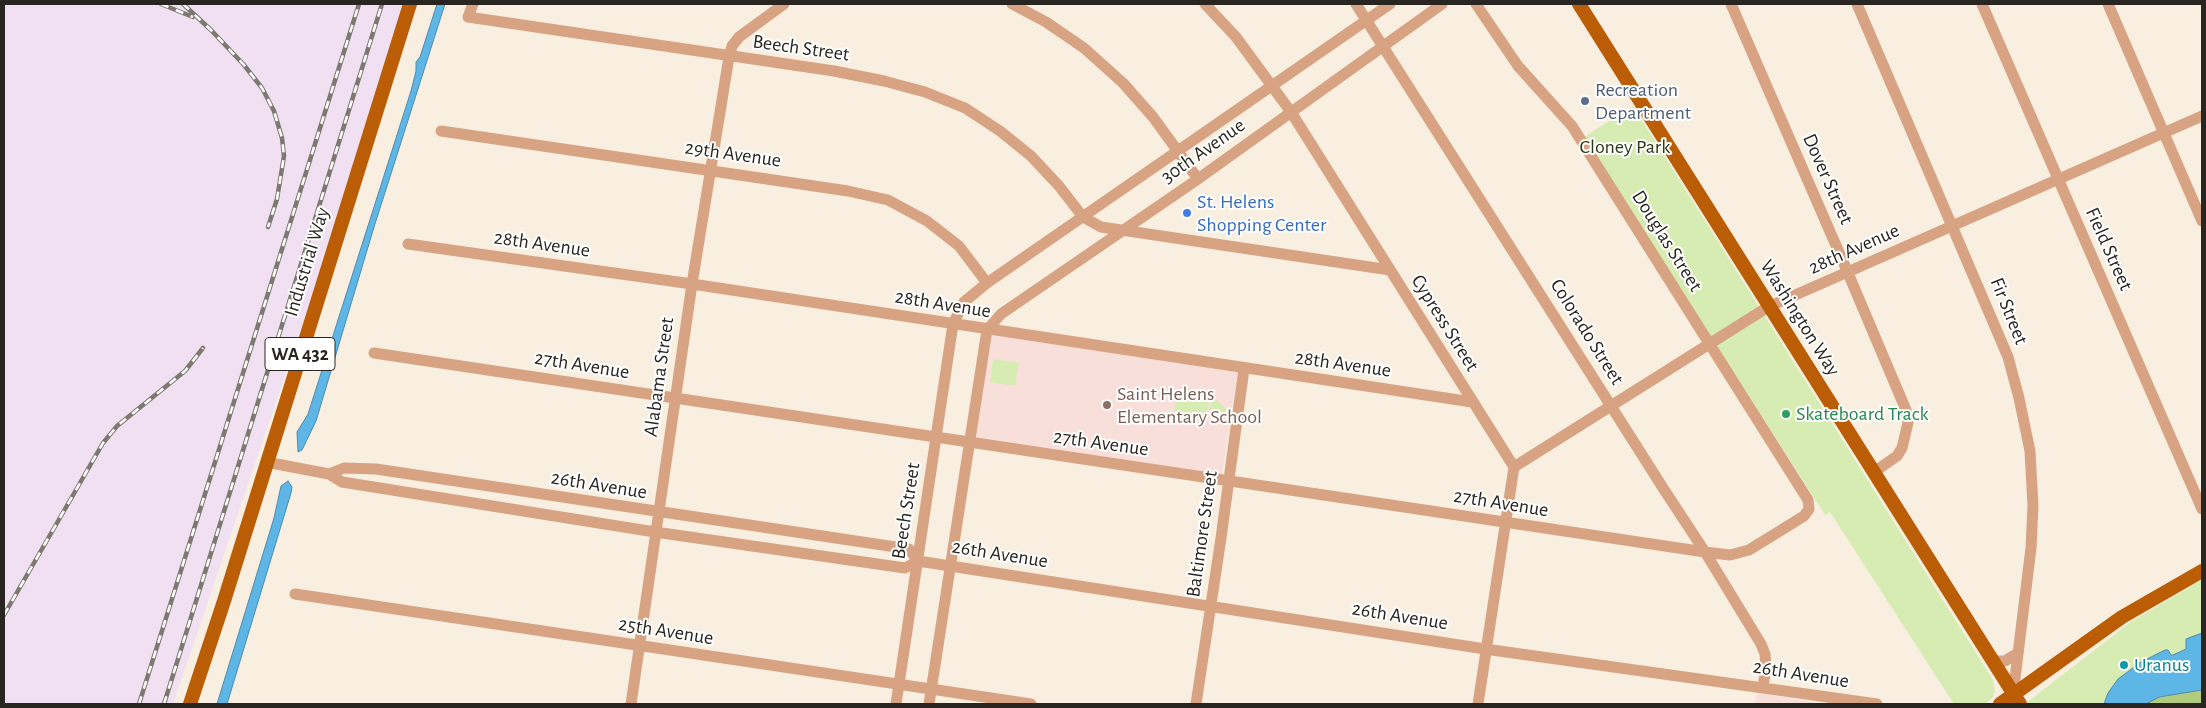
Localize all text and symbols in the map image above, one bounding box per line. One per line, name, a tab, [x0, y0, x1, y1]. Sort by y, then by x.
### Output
street label: Beech Street	[751, 29, 851, 67]
place label: Recreation Department	[1595, 78, 1691, 125]
marker: Recreation Department	[1579, 95, 1591, 107]
street label: 30th Avenue	[1156, 113, 1250, 189]
street label: Dover Street	[1797, 130, 1859, 228]
street label: 29th Avenue	[683, 135, 783, 173]
park label: Cloney Park	[1580, 135, 1670, 159]
street label: Douglas Street	[1626, 186, 1708, 296]
place label: St. Helens Shopping Center	[1197, 190, 1326, 237]
street label: Field Street	[2080, 204, 2138, 294]
street label: Industrial Way	[279, 205, 335, 319]
marker: St. Helens Shopping Center	[1181, 207, 1193, 219]
street label: 28th Avenue	[1805, 218, 1903, 280]
street label: 28th Avenue	[492, 225, 592, 263]
street label: Washington Way	[1755, 256, 1845, 380]
street label: Cypress Street	[1406, 270, 1484, 376]
street label: Fir Street	[1985, 274, 2033, 348]
street label: Colorado Street	[1545, 275, 1629, 389]
street label: 28th Avenue	[893, 285, 993, 323]
street label: Alabama Street	[639, 316, 679, 438]
road number: WA 432	[265, 338, 335, 370]
street label: 28th Avenue	[1293, 345, 1393, 383]
street label: 27th Avenue	[533, 346, 631, 384]
place label: Saint Helens Elementary School	[1117, 382, 1262, 429]
marker: Saint Helens Elementary School	[1101, 399, 1113, 411]
place label: Skateboard Track	[1796, 402, 1929, 426]
marker: Skateboard Track	[1780, 408, 1792, 420]
street label: 27th Avenue	[1052, 424, 1150, 462]
street label: Beech Street	[887, 461, 925, 561]
street label: 26th Avenue	[549, 466, 649, 504]
street label: Baltimore Street	[1181, 469, 1223, 599]
street label: 27th Avenue	[1452, 484, 1550, 522]
street label: 26th Avenue	[950, 535, 1050, 573]
street label: 26th Avenue	[1350, 597, 1450, 635]
street label: 25th Avenue	[617, 612, 715, 650]
place label: Uranus	[2134, 653, 2189, 677]
street label: 26th Avenue	[1751, 655, 1851, 693]
marker: Uranus	[2118, 659, 2130, 671]

